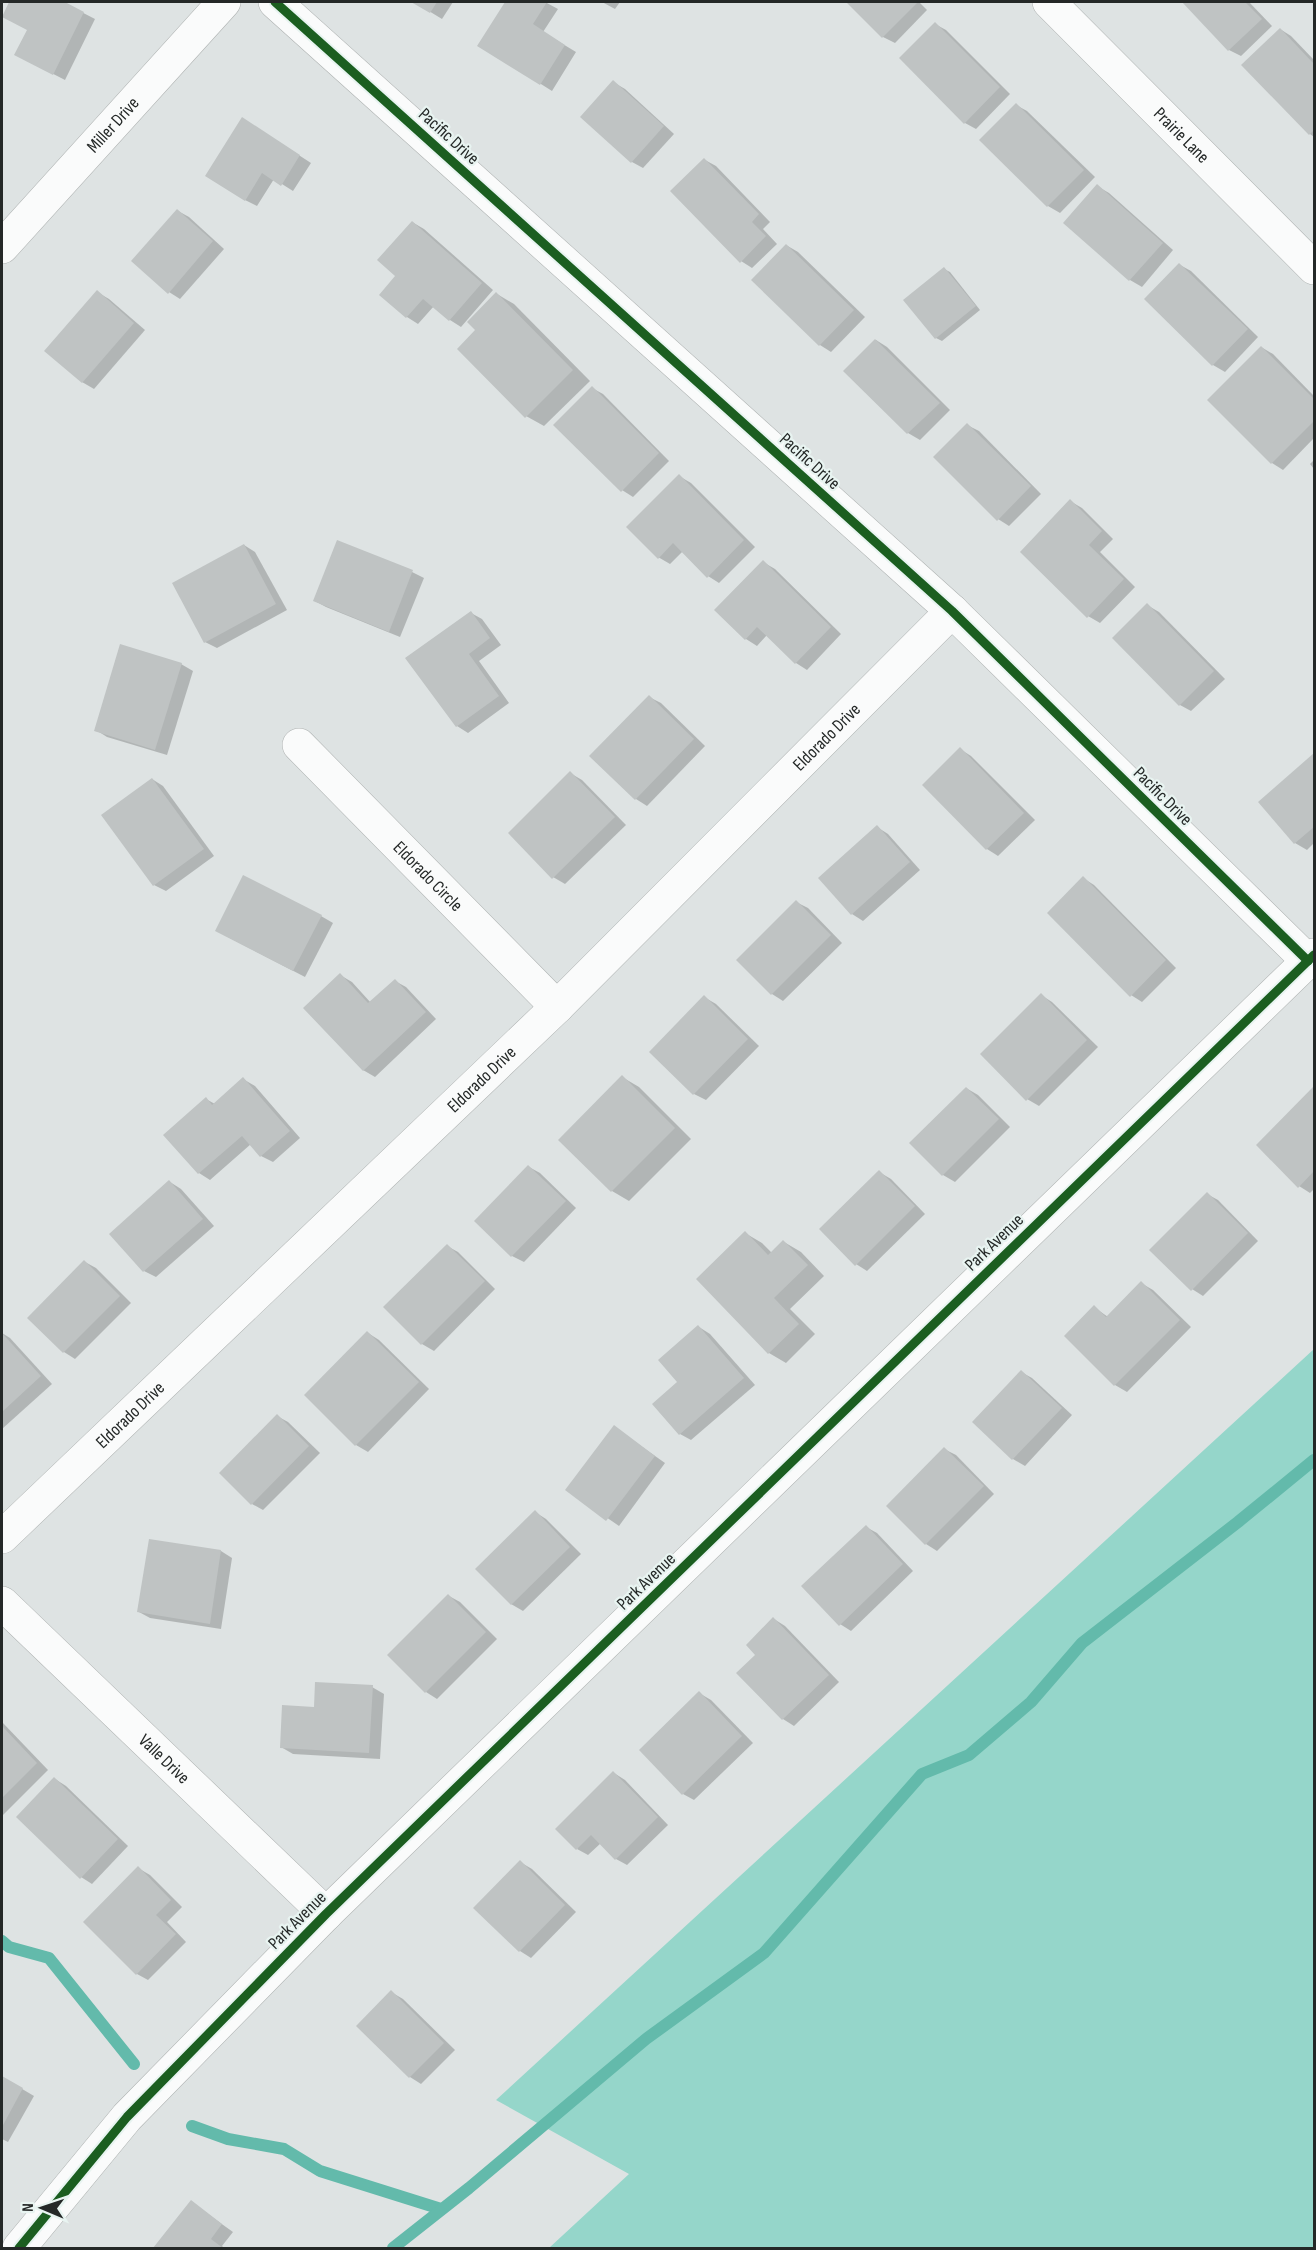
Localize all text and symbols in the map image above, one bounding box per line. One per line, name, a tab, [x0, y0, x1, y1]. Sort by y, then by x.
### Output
street label: Miller Drive	[83, 93, 144, 157]
street label: Prairie Lane	[1149, 103, 1213, 168]
street label: Pacific Drive	[414, 104, 483, 169]
street label: Pacific Drive	[775, 429, 844, 494]
street label: Eldorado Drive	[789, 699, 865, 775]
street label: Pacific Drive	[1129, 763, 1196, 830]
street label: Eldorado Circle	[389, 837, 467, 916]
street label: Eldorado Drive	[443, 1042, 521, 1117]
street label: Park Avenue	[961, 1209, 1028, 1275]
street label: Eldorado Drive	[92, 1378, 169, 1453]
street label: Park Avenue	[613, 1548, 680, 1614]
street label: Valle Drive	[134, 1730, 194, 1788]
street label: Park Avenue	[264, 1887, 331, 1954]
north arrow	[12, 2178, 72, 2238]
text: N	[19, 2203, 38, 2212]

